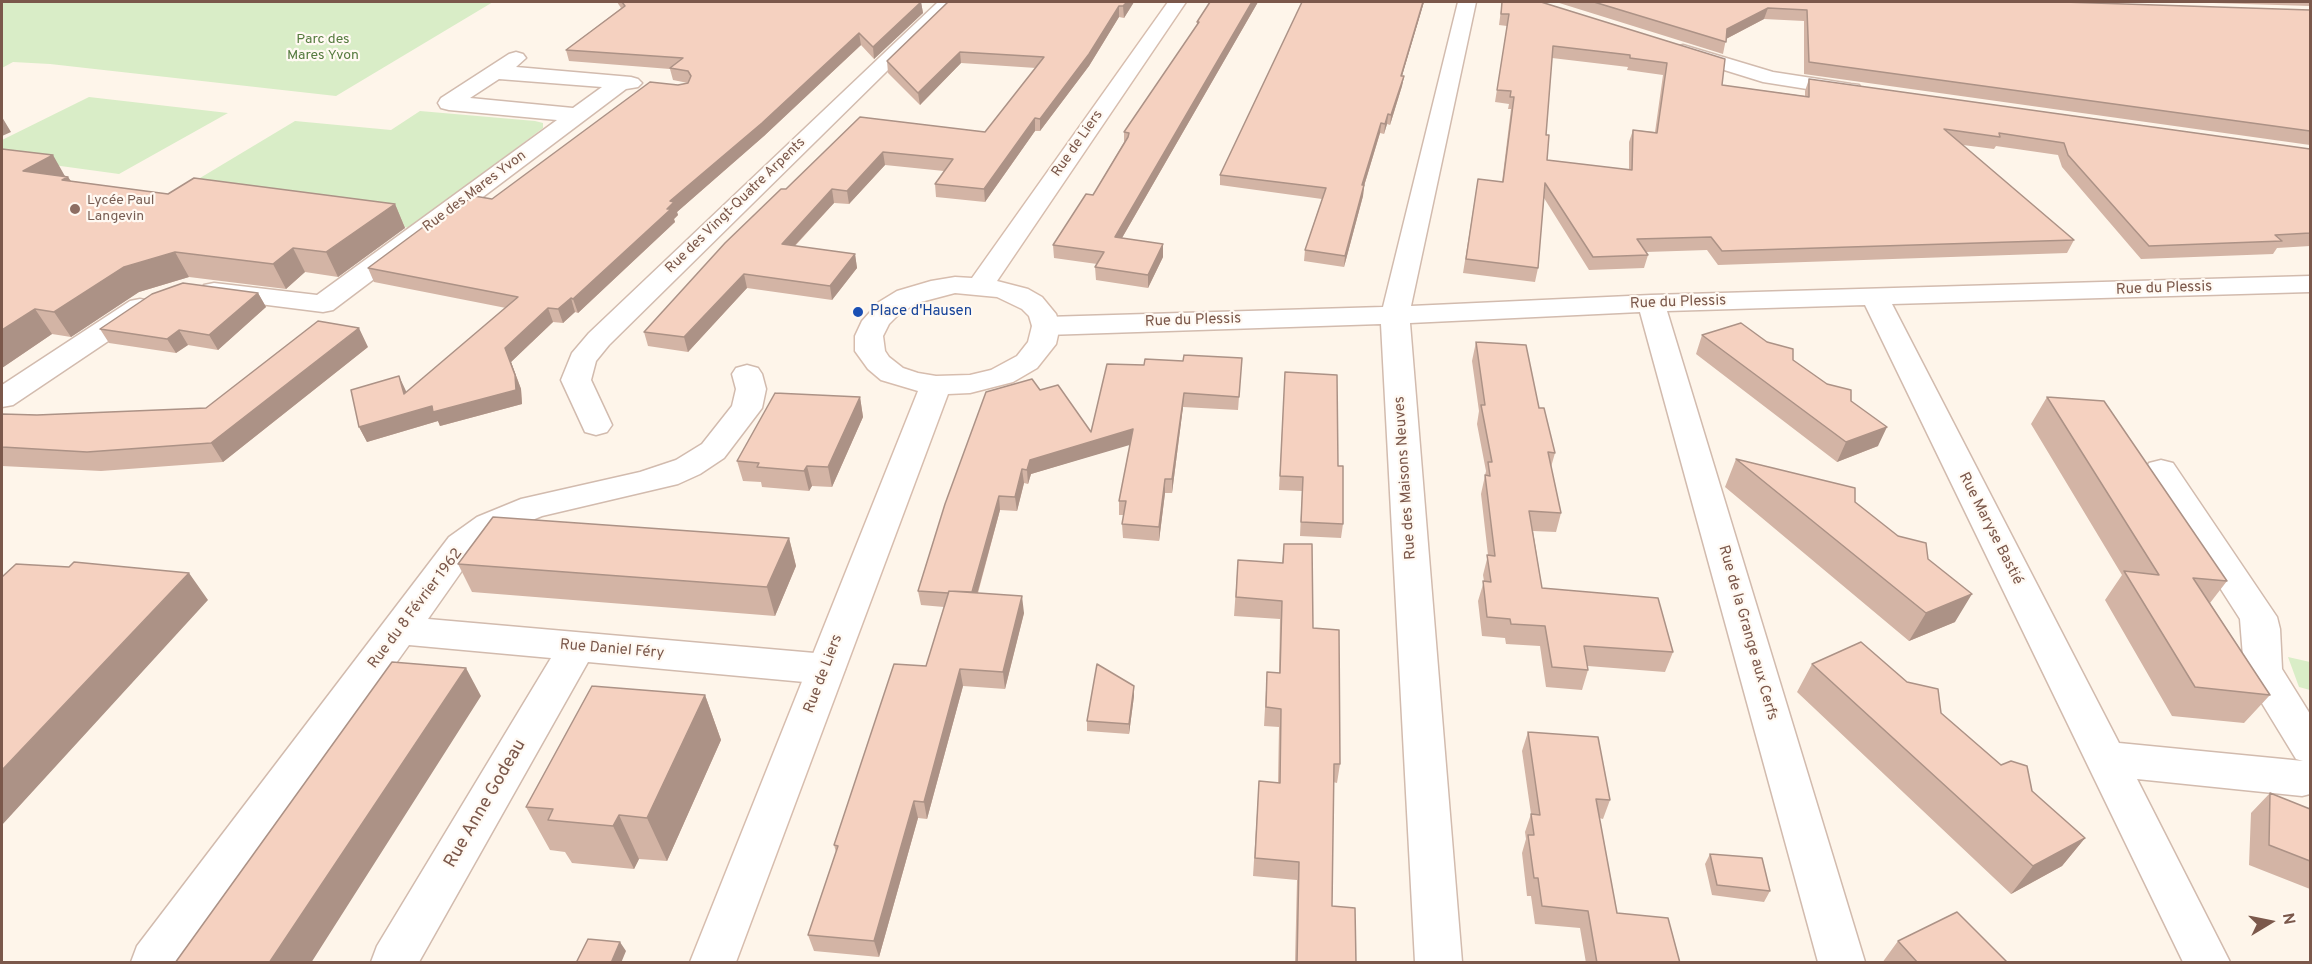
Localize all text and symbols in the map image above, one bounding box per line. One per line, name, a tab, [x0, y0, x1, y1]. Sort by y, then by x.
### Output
park label: Parc des Mares Yvon	[287, 32, 359, 64]
street label: Rue de Liers	[1049, 108, 1107, 180]
street label: Rue des Vingt-Quatre Arpents	[663, 135, 809, 277]
street label: Rue des Mares Yvon	[420, 148, 530, 236]
place label: Lycée Paul Langevin	[87, 193, 155, 226]
marker: Lycée Paul Langevin	[68, 202, 82, 216]
street label: Rue du Plessis	[2116, 278, 2212, 300]
street label: Rue du Plessis	[1630, 292, 1726, 314]
place label: Place d'Hausen	[870, 303, 972, 321]
marker: Place d'Hausen	[851, 305, 865, 319]
street label: Rue du Plessis	[1145, 310, 1241, 332]
street label: Rue des Maisons Neuves	[1391, 396, 1421, 560]
street label: Rue Maryse Bastié	[1954, 470, 2026, 588]
street label: Rue de la Grange aux Cerfs	[1713, 544, 1781, 722]
street label: Rue du 8 Février 1962	[365, 545, 467, 673]
street label: Rue de Liers	[801, 632, 847, 716]
street label: Rue Daniel Féry	[559, 636, 665, 664]
street label: Rue Anne Godeau	[440, 736, 532, 872]
north arrow	[2240, 892, 2300, 952]
text: N	[2277, 911, 2299, 926]

